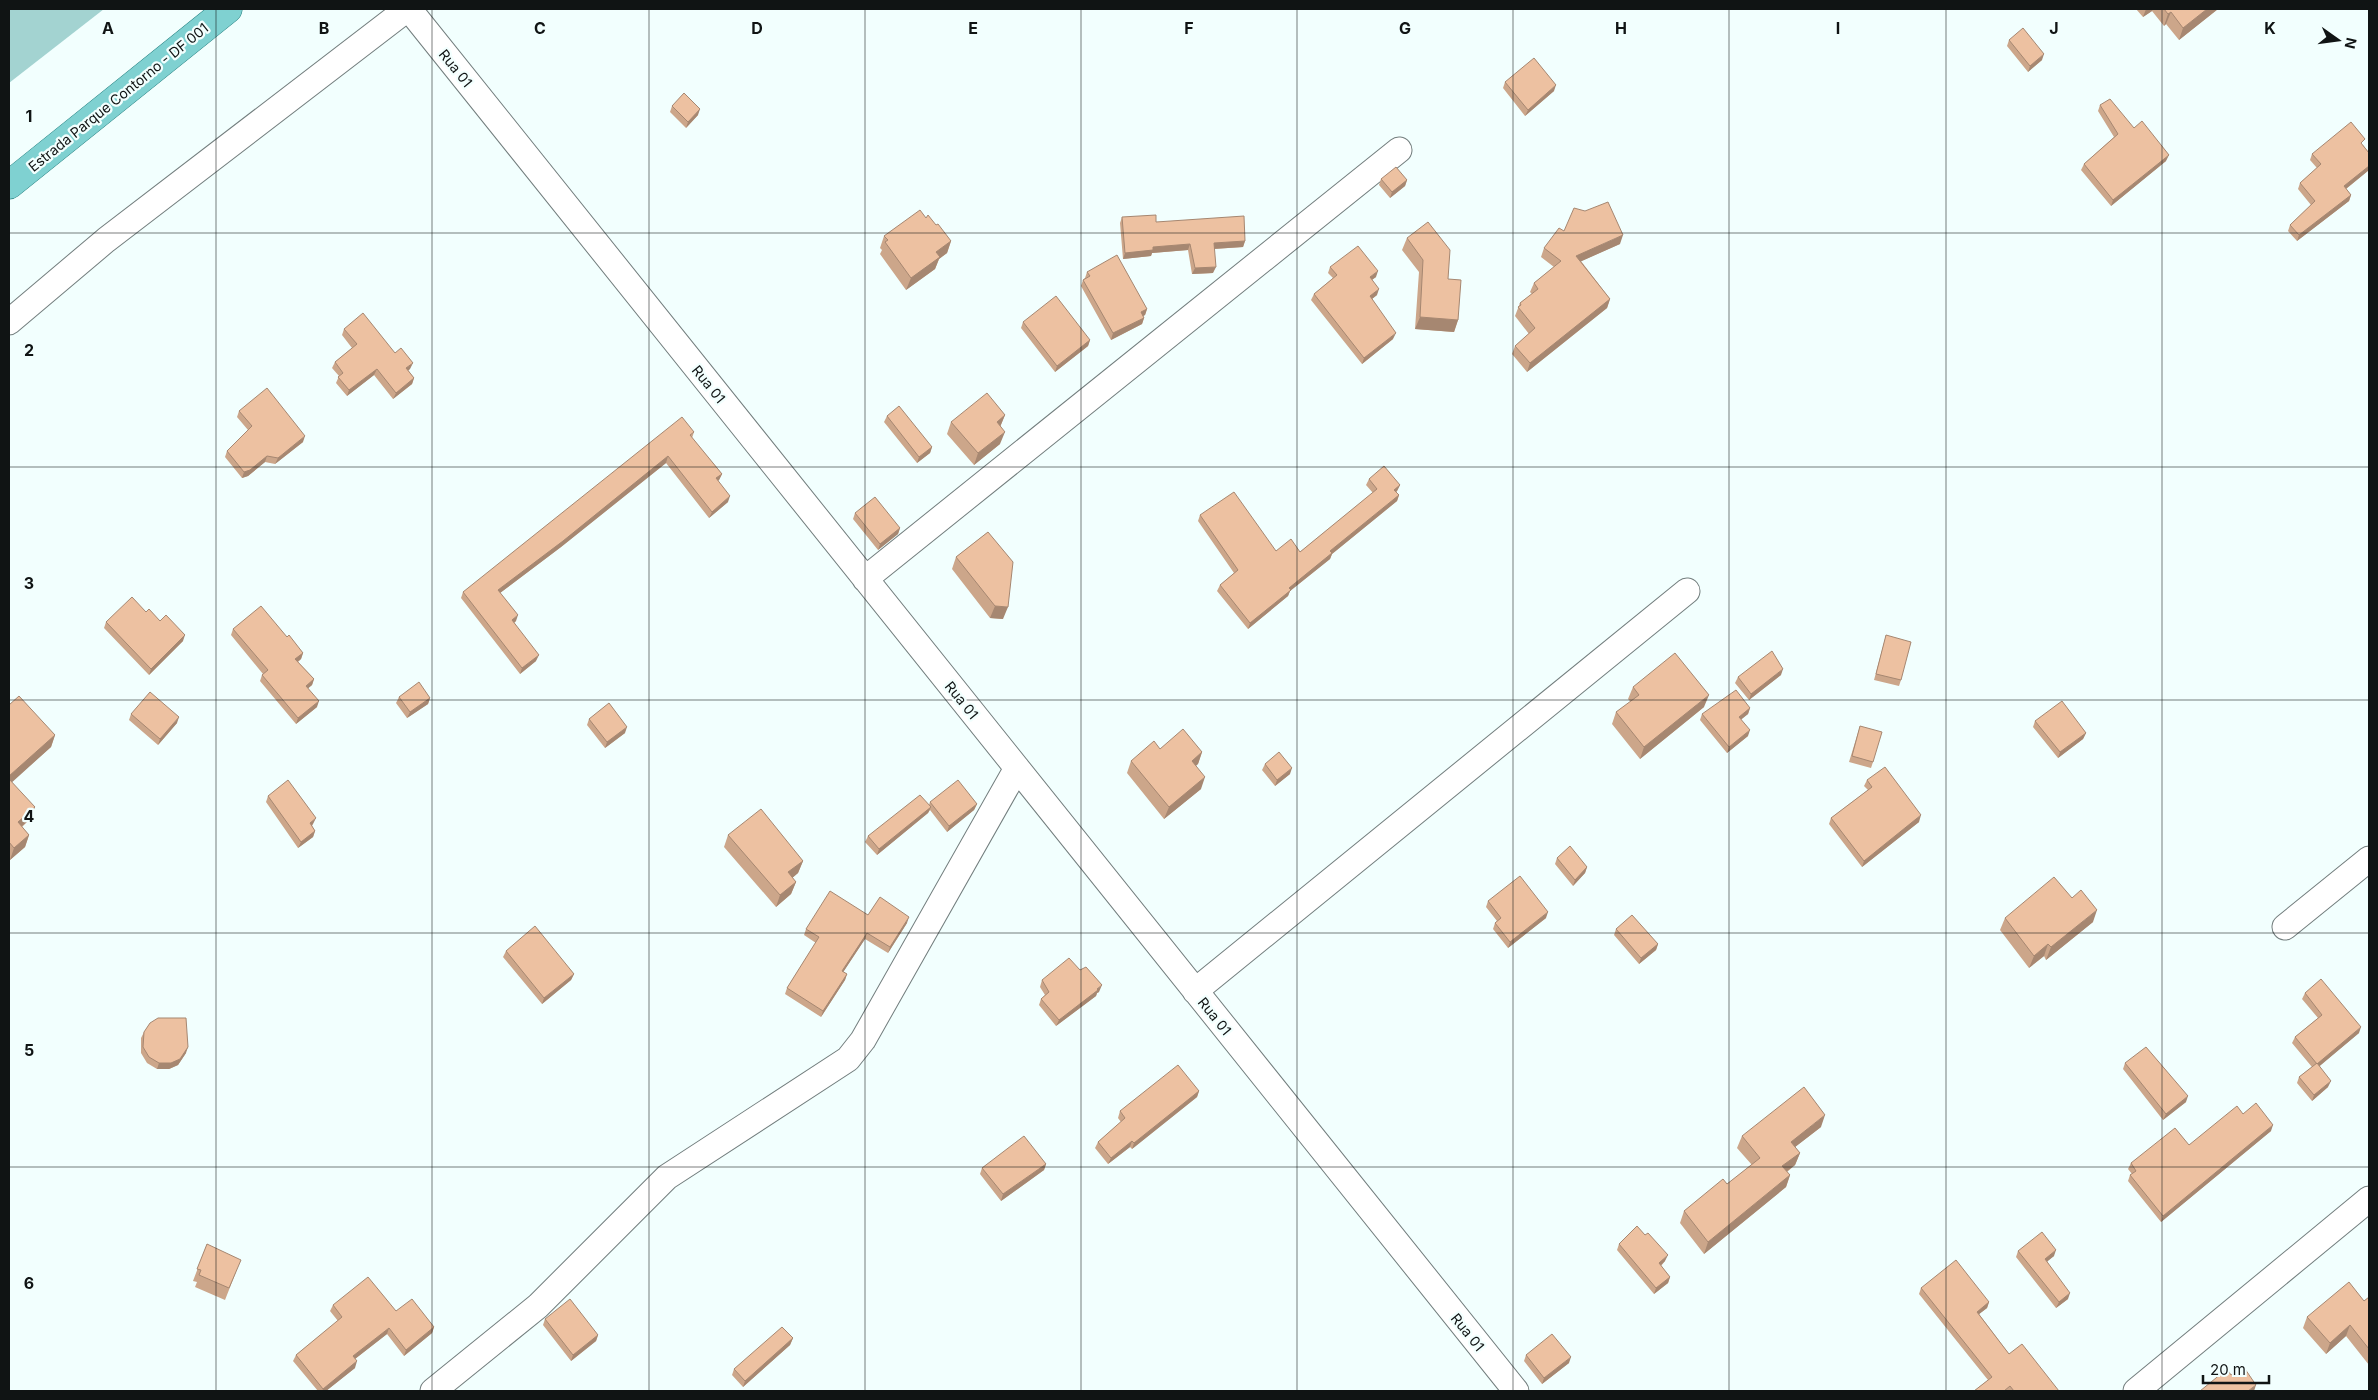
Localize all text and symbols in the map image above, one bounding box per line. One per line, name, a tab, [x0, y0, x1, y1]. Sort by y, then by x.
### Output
north arrow	[2313, 15, 2363, 65]
text: A	[102, 18, 114, 38]
text: B	[319, 18, 329, 38]
text: C	[534, 18, 546, 38]
text: D	[751, 18, 763, 38]
text: E	[968, 18, 978, 38]
text: F	[1184, 18, 1194, 38]
text: G	[1399, 18, 1411, 38]
text: H	[1615, 18, 1627, 38]
text: I	[1836, 18, 1840, 38]
text: J	[2049, 18, 2059, 38]
text: K	[2264, 18, 2276, 38]
street label: Estrada Parque Contorno - DF 001	[25, 19, 211, 175]
text: N	[2342, 36, 2361, 50]
street label: Rua 01	[436, 46, 476, 90]
text: 2	[24, 340, 34, 360]
street label: Rua 01	[689, 362, 729, 406]
text: 3	[24, 573, 34, 593]
street label: Rua 01	[942, 678, 982, 722]
text: 4	[24, 806, 35, 826]
street label: Rua 01	[1195, 994, 1235, 1038]
text: 5	[24, 1040, 34, 1060]
text: 6	[24, 1273, 34, 1293]
street label: Rua 01	[1448, 1310, 1488, 1354]
scale bar	[2203, 1352, 2269, 1384]
text: 20 m	[2210, 1360, 2246, 1379]

